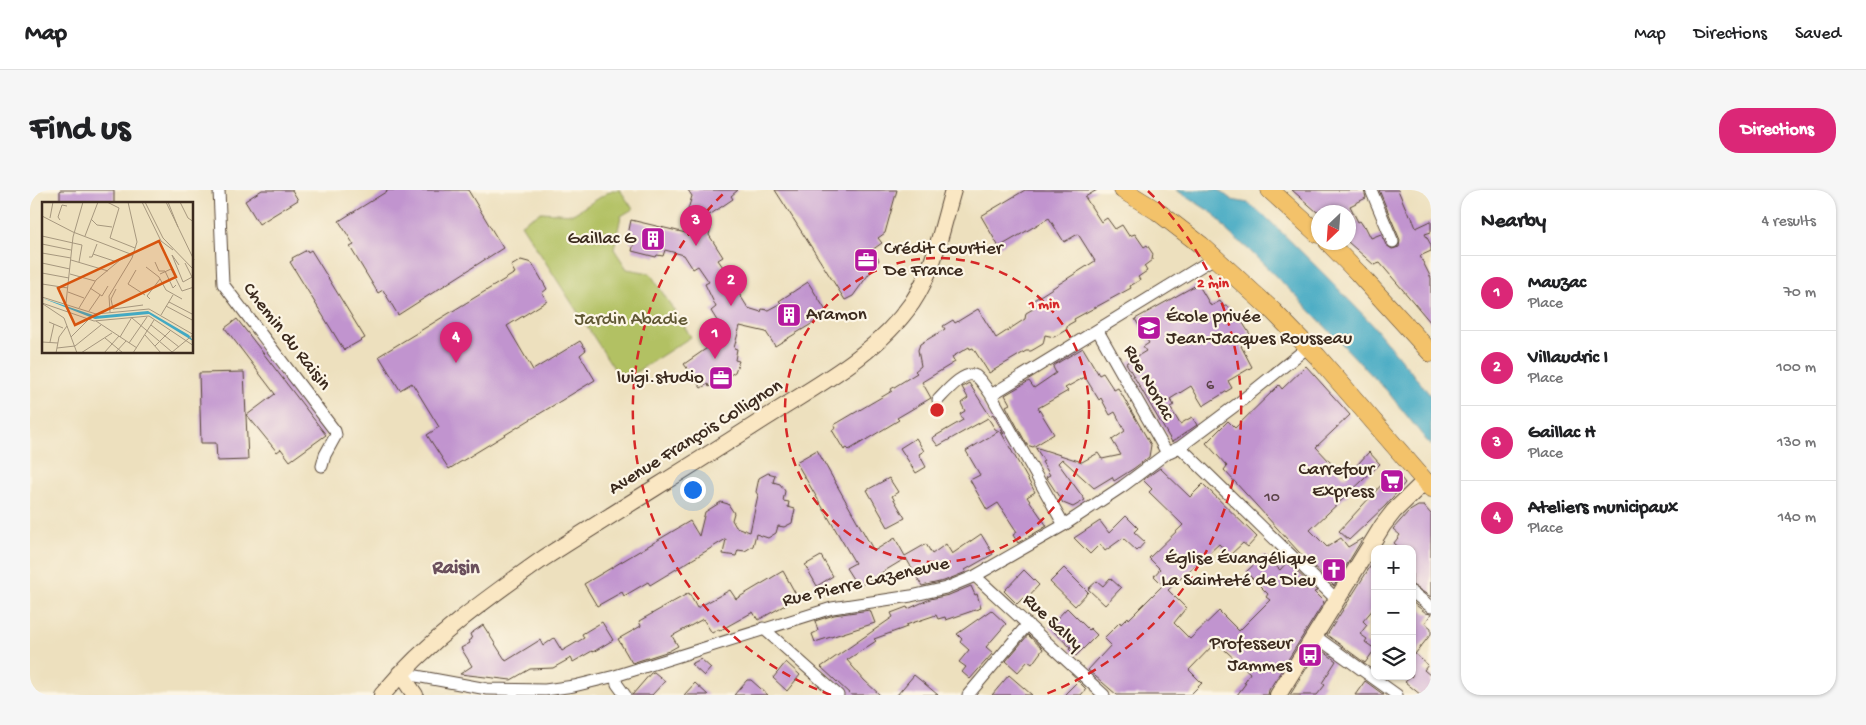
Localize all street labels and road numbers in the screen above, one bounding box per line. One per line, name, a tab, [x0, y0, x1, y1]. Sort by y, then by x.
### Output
street label: Chemin du Raisin	[237, 278, 335, 396]
street label: Rue Noriac	[1117, 341, 1179, 425]
street label: Avenue François Collignon	[605, 375, 787, 501]
street label: Rue Pierre Cazeneuve	[780, 553, 952, 613]
street label: Rue Salvy	[1017, 589, 1088, 657]

